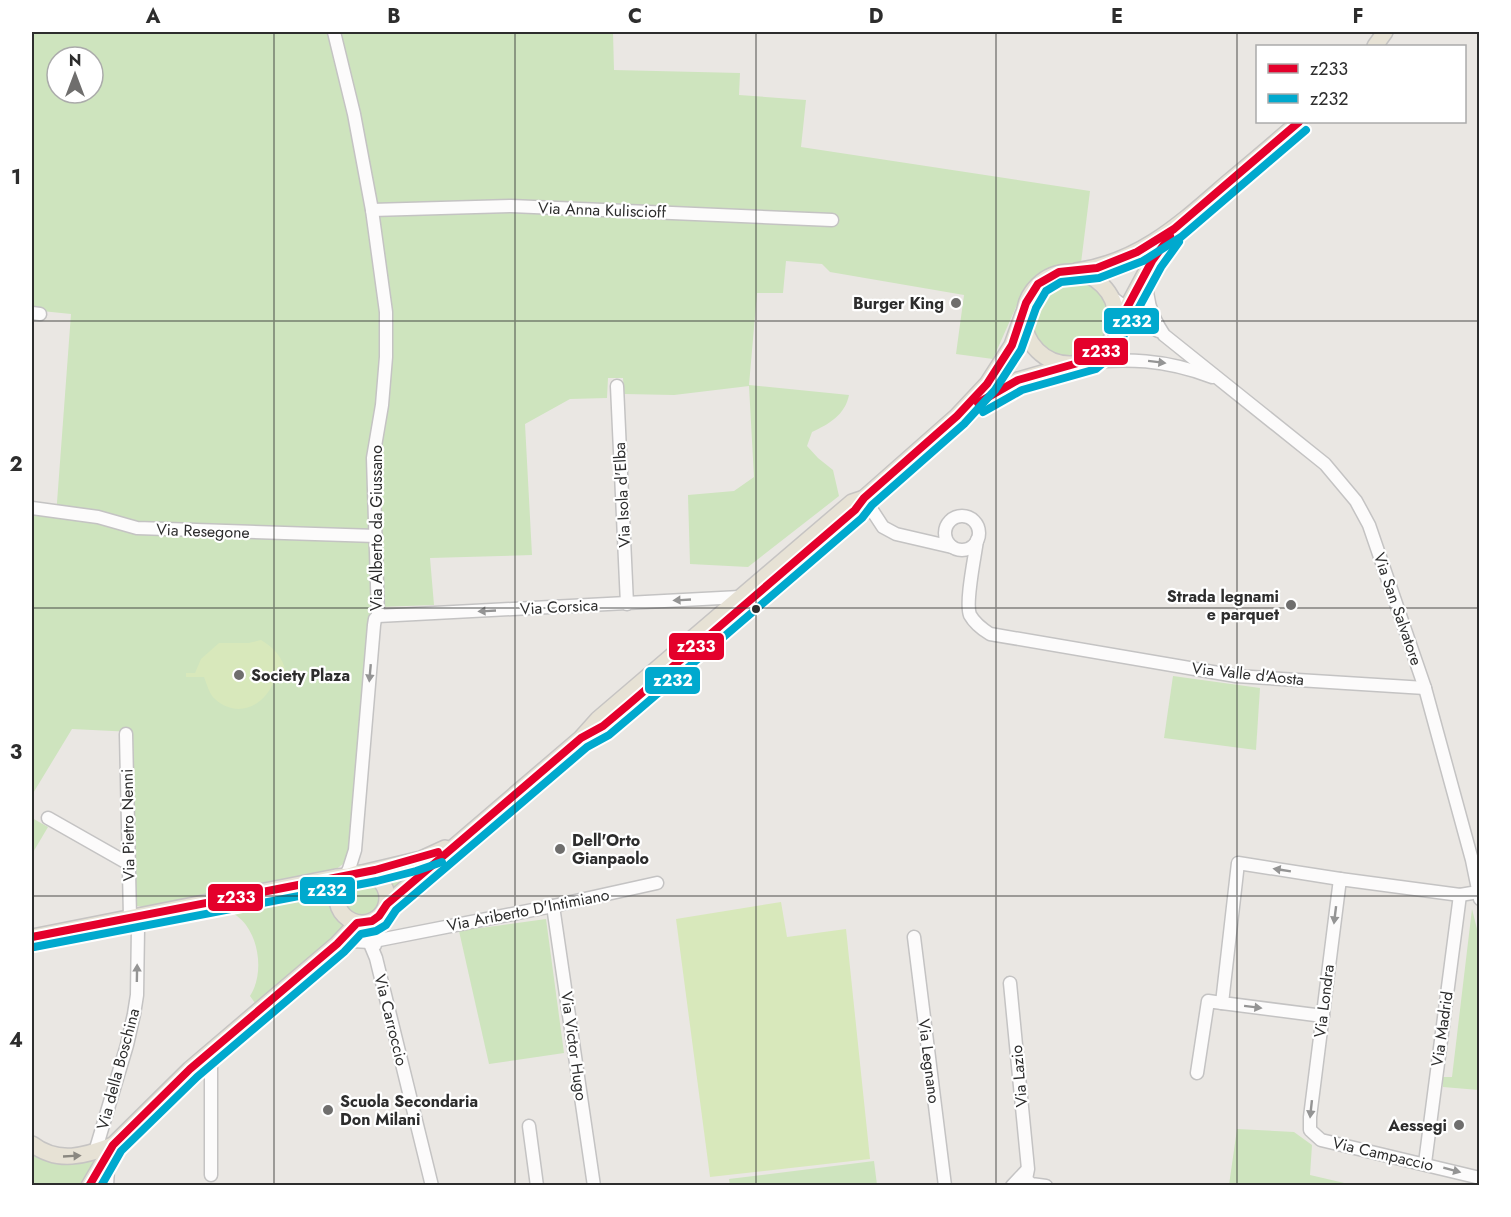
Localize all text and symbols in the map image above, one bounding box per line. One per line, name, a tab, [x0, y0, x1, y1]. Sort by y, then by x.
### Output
text: A	[145, 2, 161, 31]
text: B	[387, 2, 401, 31]
text: C	[628, 2, 642, 31]
text: D	[869, 2, 883, 31]
text: E	[1111, 2, 1123, 31]
text: F	[1352, 2, 1364, 31]
north arrow	[45, 45, 105, 105]
legend	[1256, 45, 1466, 123]
text: N	[69, 49, 81, 72]
text: z233	[1310, 56, 1348, 82]
text: z232	[1310, 86, 1349, 112]
text: 1	[11, 163, 21, 192]
street label: Via Anna Kuliscioff	[538, 196, 667, 224]
place label: Burger King	[853, 292, 944, 315]
marker: Burger King	[949, 296, 963, 310]
line badge: z232	[1103, 307, 1160, 335]
text: z232	[1112, 310, 1152, 333]
line badge: z233	[1073, 337, 1129, 366]
text: z233	[1082, 340, 1120, 363]
one-way arrow	[1147, 357, 1166, 367]
street label: Via Isola d'Elba	[608, 442, 636, 548]
street label: Via Alberto da Giussano	[365, 445, 388, 611]
text: 2	[9, 450, 23, 479]
street label: Via Resegone	[156, 518, 250, 544]
street label: Via San Salvatore	[1368, 550, 1428, 668]
place label: Strada legnami e parquet	[1167, 585, 1280, 626]
street label: Via Corsica	[519, 593, 599, 621]
one-way arrow	[672, 596, 691, 605]
marker: Strada legnami e parquet	[1284, 598, 1298, 612]
unlabelled marker	[750, 603, 762, 615]
one-way arrow	[477, 606, 496, 615]
line badge: z233	[668, 632, 725, 661]
text: z233	[677, 635, 715, 658]
street label: Via Valle d'Aosta	[1191, 657, 1305, 691]
one-way arrow	[365, 663, 375, 682]
place label: Society Plaza	[251, 664, 350, 687]
line badge: z232	[644, 666, 701, 695]
marker: Society Plaza	[232, 668, 246, 682]
text: z232	[653, 669, 693, 692]
text: 3	[10, 738, 22, 767]
street label: Via Pietro Nenni	[116, 769, 140, 881]
place label: Dell'Orto Gianpaolo	[572, 829, 649, 870]
marker: Dell'Orto Gianpaolo	[553, 842, 567, 856]
one-way arrow	[1272, 865, 1291, 874]
line badge: z232	[299, 876, 356, 905]
text: z232	[307, 879, 347, 902]
line badge: z233	[207, 883, 264, 912]
street label: Via Ariberto D'Intimiano	[445, 883, 611, 937]
text: z233	[217, 886, 255, 909]
one-way arrow	[1331, 906, 1340, 925]
street label: Via Londra	[1308, 963, 1340, 1039]
one-way arrow	[132, 964, 142, 983]
street label: Via Carroccio	[369, 972, 414, 1068]
street label: Via Victor Hugo	[555, 990, 593, 1102]
street label: Via Madrid	[1425, 990, 1459, 1068]
one-way arrow	[1243, 1002, 1262, 1011]
street label: Via della Boschina	[91, 1006, 145, 1132]
street label: Via Legnano	[912, 1017, 946, 1105]
text: 4	[9, 1026, 23, 1055]
street label: Via Lazio	[1005, 1044, 1033, 1108]
place label: Scuola Secondaria Don Milani	[340, 1090, 478, 1131]
one-way arrow	[1306, 1099, 1316, 1118]
marker: Scuola Secondaria Don Milani	[321, 1103, 335, 1117]
place label: Aessegi	[1387, 1114, 1447, 1137]
marker: Aessegi	[1452, 1118, 1466, 1132]
street label: Via Campaccio	[1330, 1131, 1436, 1177]
one-way arrow	[62, 1152, 81, 1161]
one-way arrow	[1443, 1166, 1461, 1176]

